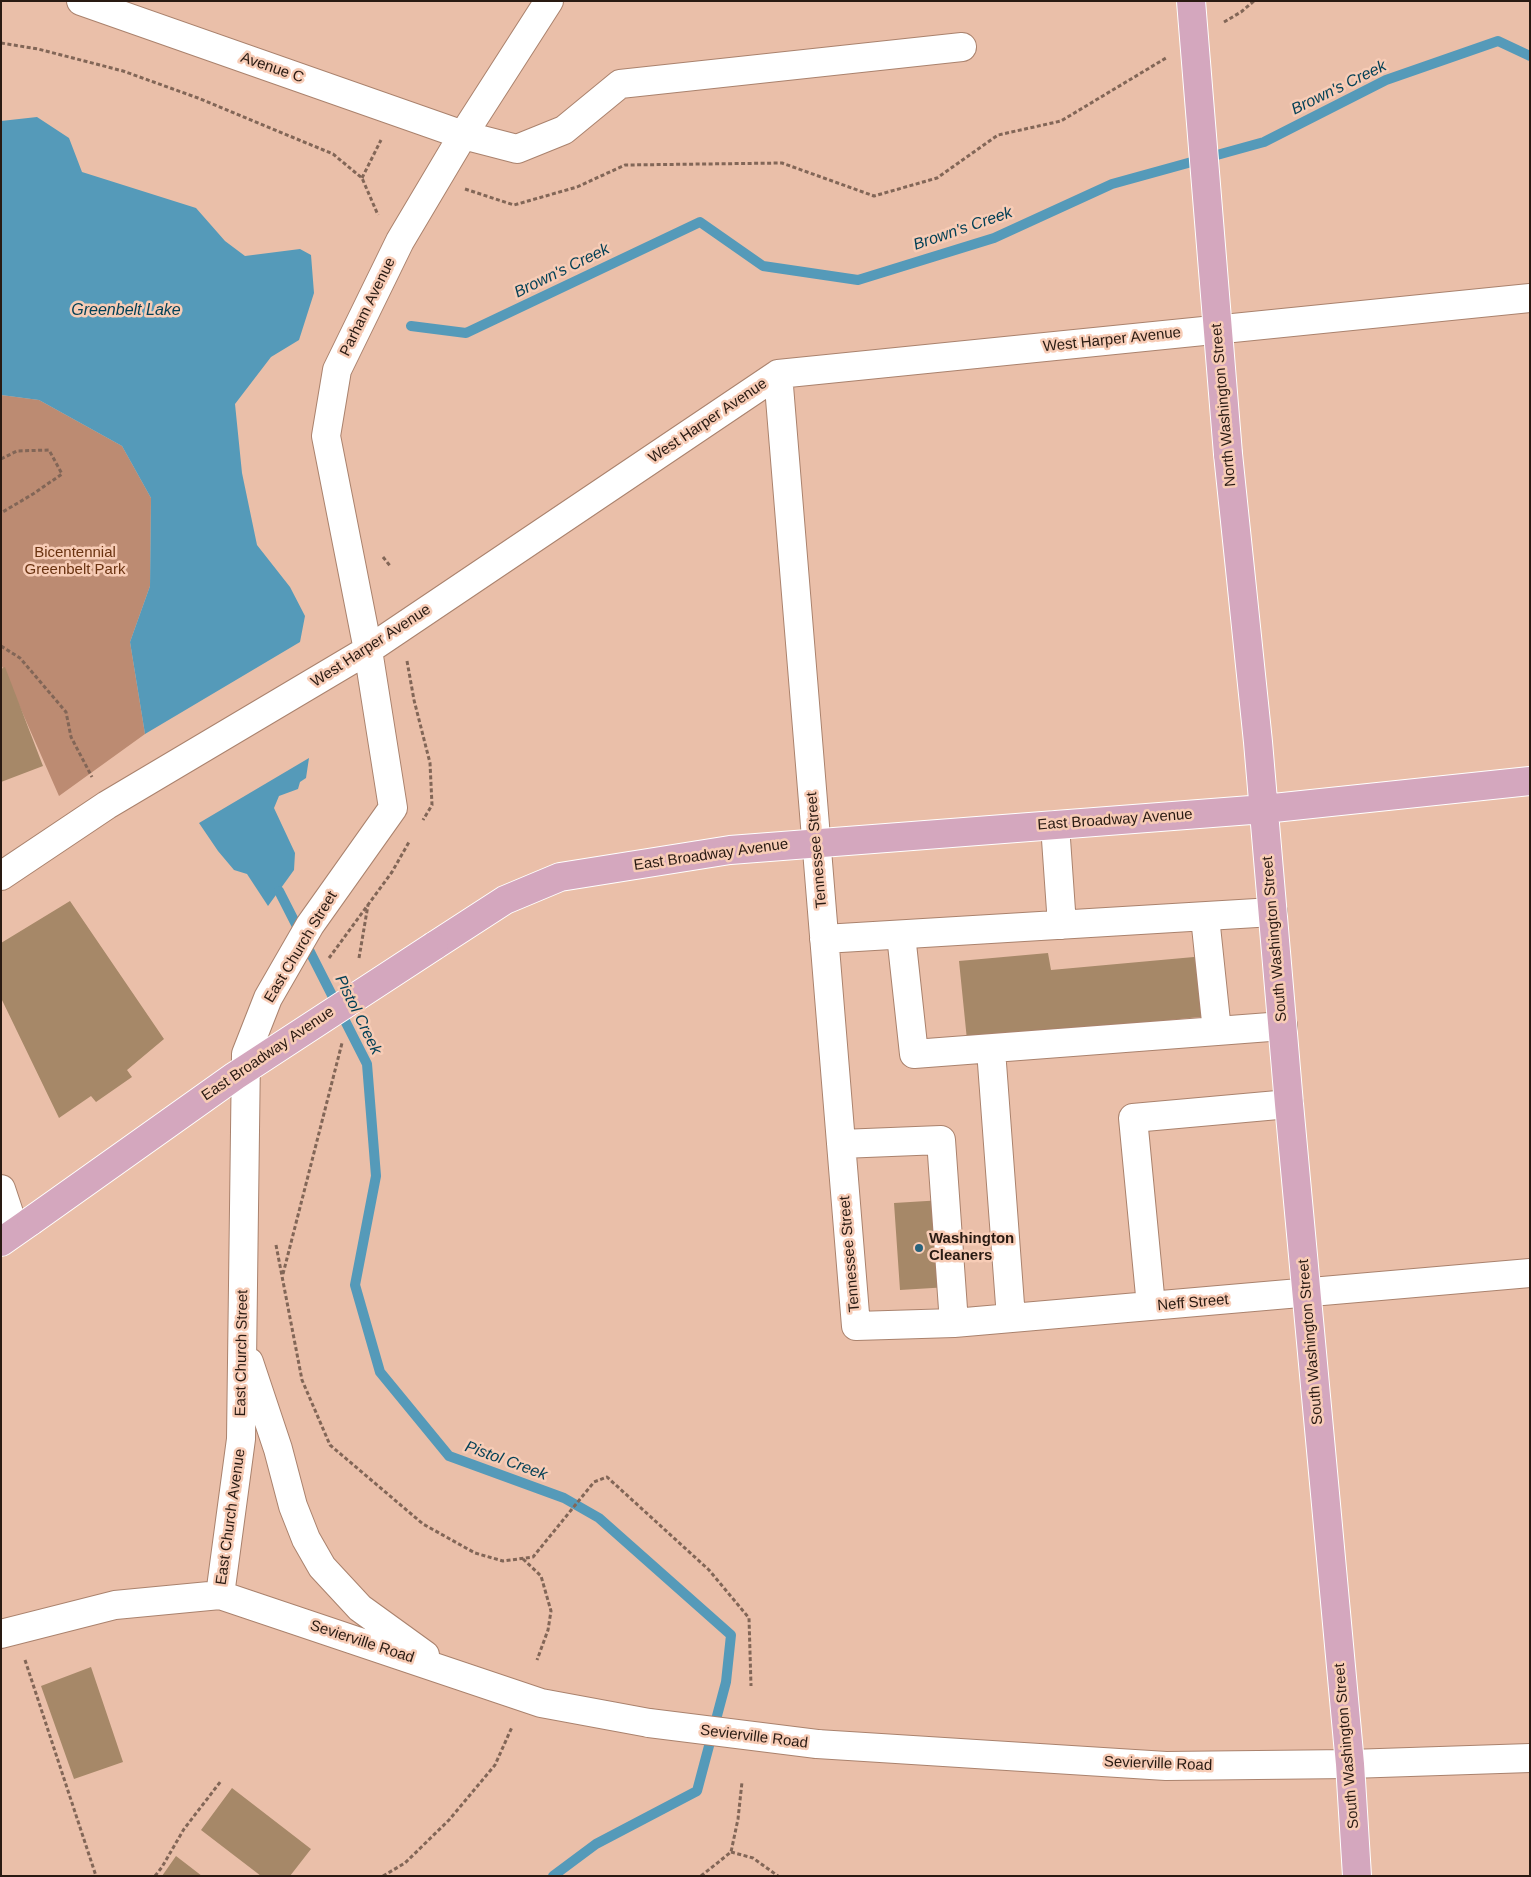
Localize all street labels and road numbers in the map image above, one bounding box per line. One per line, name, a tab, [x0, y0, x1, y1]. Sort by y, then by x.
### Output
street label: Avenue C	[238, 49, 306, 87]
street label: Parham Avenue	[336, 255, 400, 359]
street label: North Washington Street	[1208, 323, 1240, 487]
street label: West Harper Avenue	[1042, 324, 1182, 356]
street label: West Harper Avenue	[645, 375, 771, 467]
street label: West Harper Avenue	[308, 601, 434, 691]
street label: Tennessee Street	[803, 791, 831, 909]
street label: East Broadway Avenue	[1037, 806, 1193, 834]
street label: East Broadway Avenue	[633, 835, 789, 875]
street label: South Washington Street	[1259, 855, 1291, 1023]
street label: East Church Street	[261, 888, 341, 1006]
street label: East Broadway Avenue	[198, 1003, 338, 1105]
street label: Tennessee Street	[836, 1195, 864, 1313]
street label: South Washington Street	[1295, 1258, 1327, 1426]
street label: East Church Street	[232, 1289, 252, 1417]
street label: Neff Street	[1157, 1291, 1229, 1315]
street label: East Church Avenue	[213, 1448, 249, 1586]
street label: Sevierville Road	[308, 1617, 416, 1667]
street label: South Washington Street	[1331, 1662, 1363, 1830]
street label: Sevierville Road	[699, 1721, 809, 1753]
street label: Sevierville Road	[1104, 1753, 1212, 1775]

